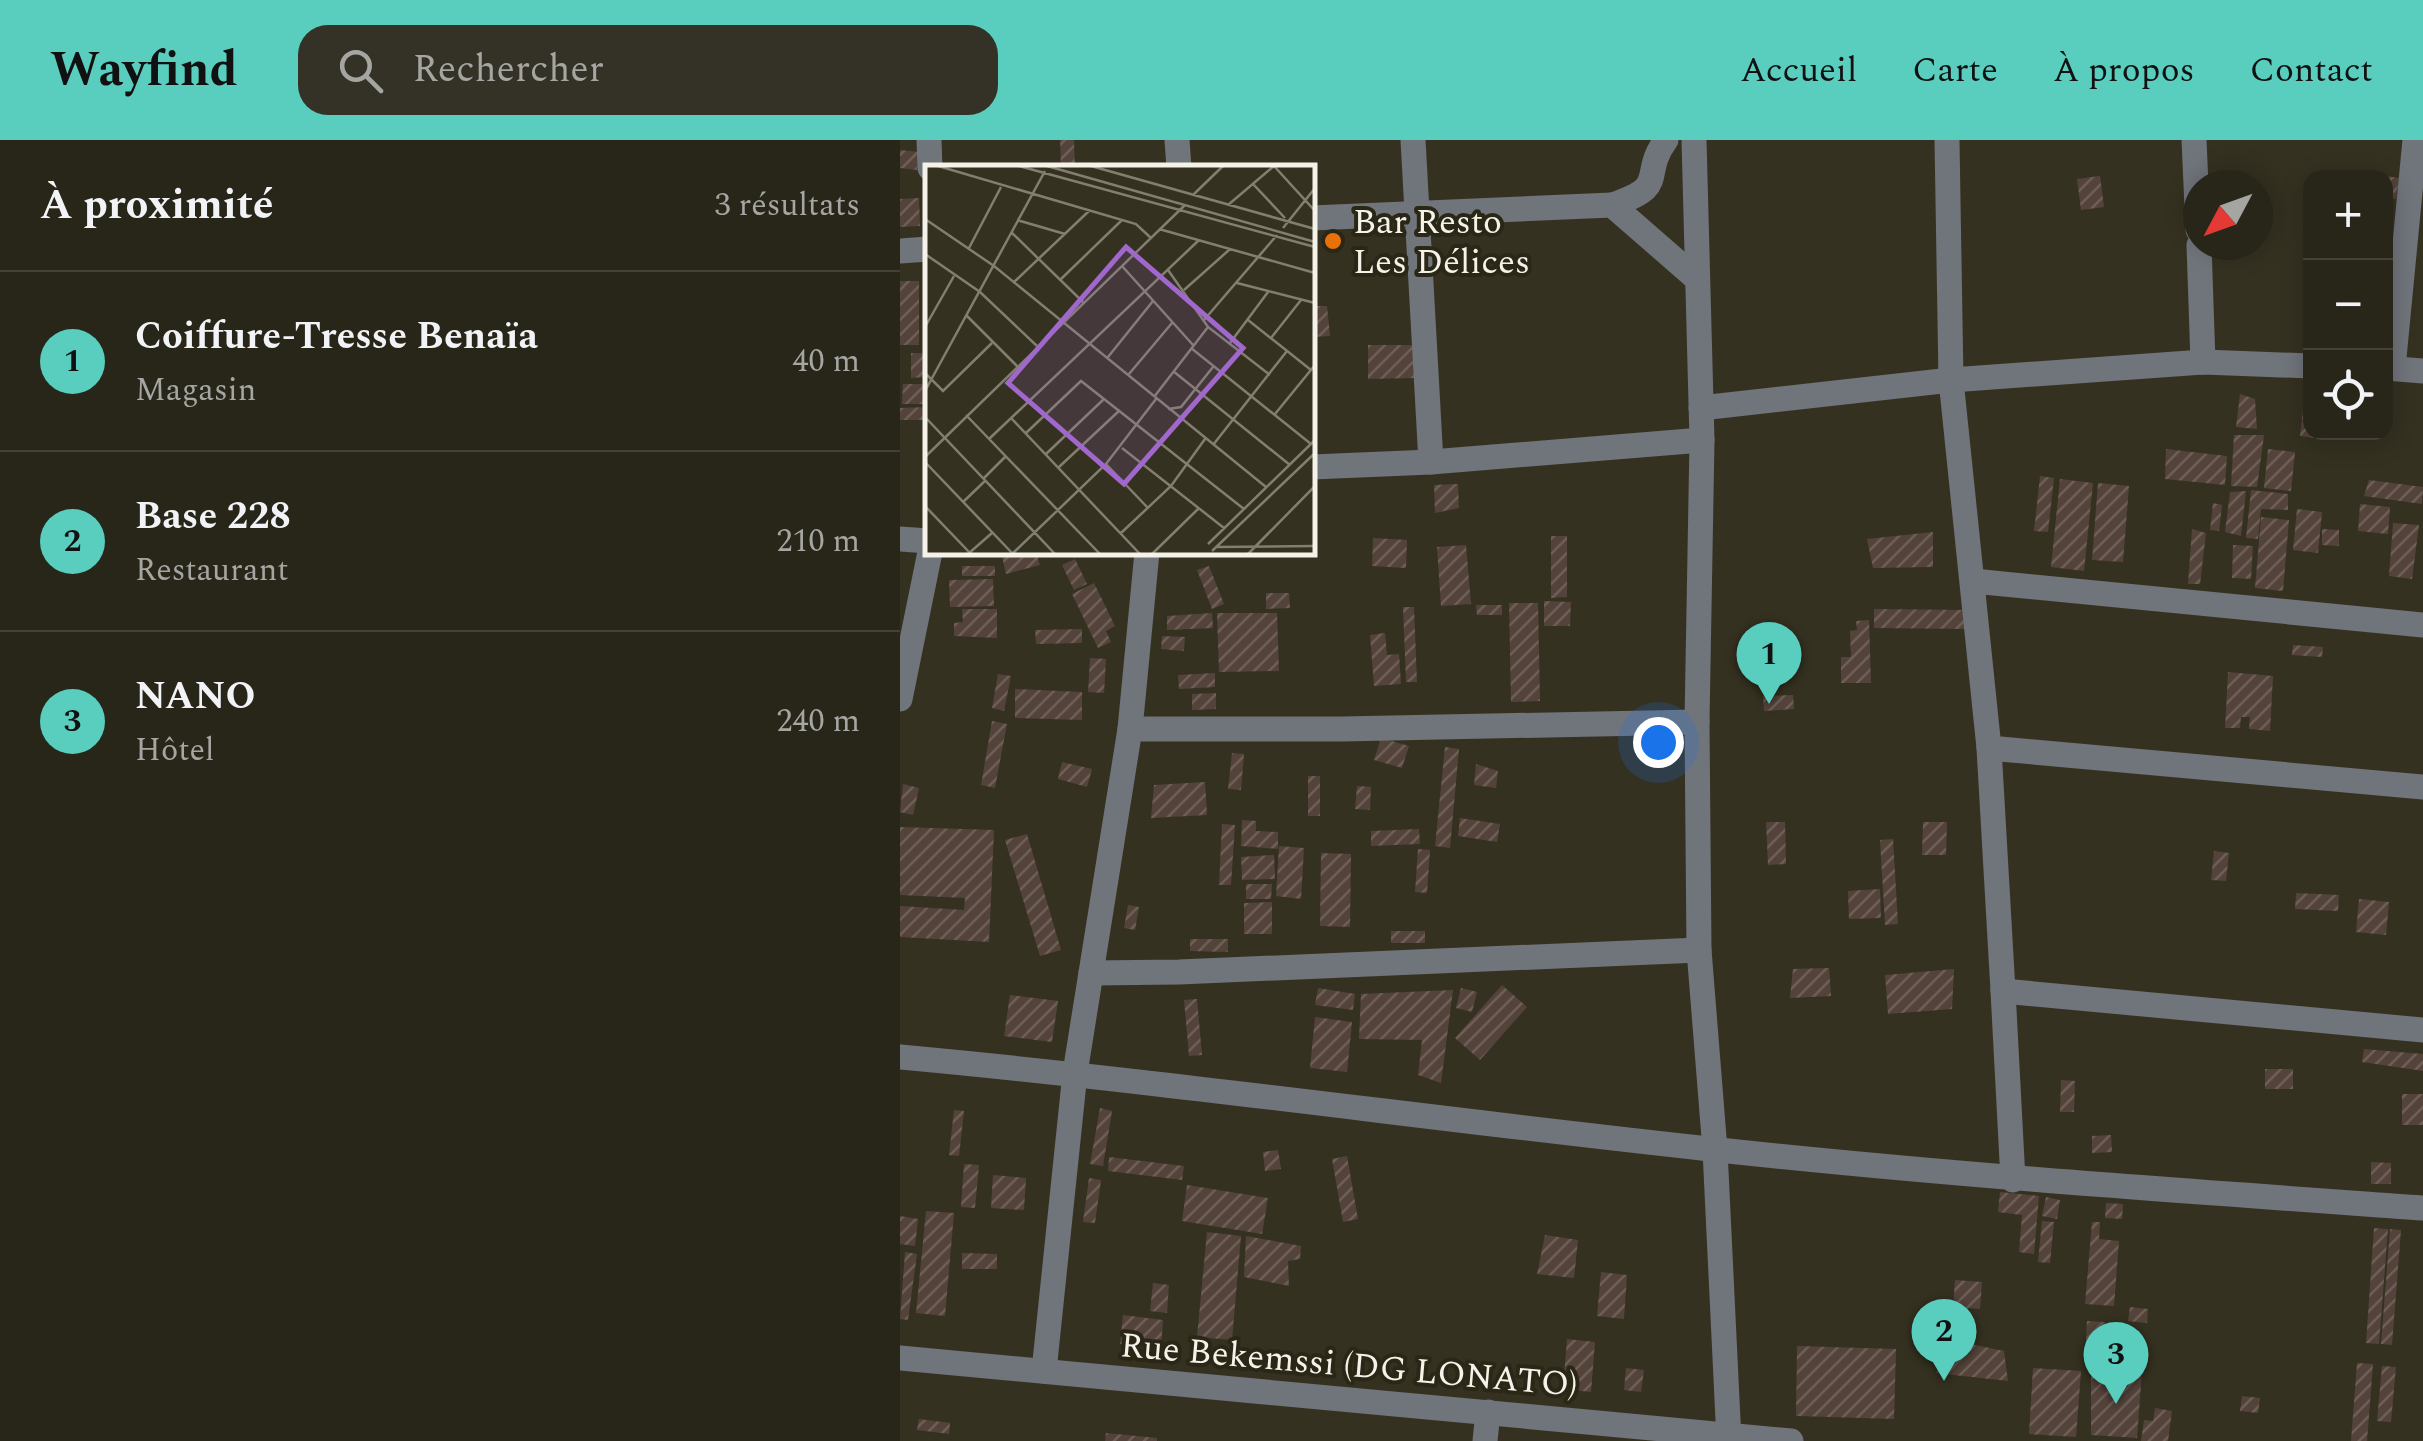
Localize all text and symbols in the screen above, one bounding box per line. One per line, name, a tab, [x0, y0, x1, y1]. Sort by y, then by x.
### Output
search box	[298, 25, 998, 115]
text: Wayfind	[50, 34, 238, 107]
text: Rechercher	[413, 41, 604, 99]
icon: search	[333, 43, 388, 98]
text: Accueil	[1740, 44, 1857, 97]
text: Carte	[1912, 44, 1998, 97]
text: À propos	[2053, 44, 2195, 97]
text: Contact	[2250, 44, 2373, 97]
inset map	[925, 165, 1315, 555]
north arrow	[2183, 170, 2273, 260]
map controls	[2303, 170, 2393, 440]
button: +	[2303, 170, 2393, 260]
text: À proximité	[40, 174, 273, 237]
text: 3 résultats	[714, 181, 860, 230]
place label: Bar Resto Les Délices	[1353, 196, 1530, 289]
marker: Bar Resto Les Délices	[1322, 230, 1344, 252]
button: −	[2303, 260, 2393, 350]
text: Coiffure-Tresse Benaïa	[135, 308, 538, 366]
text: 1	[64, 337, 81, 386]
text: 40 m	[792, 337, 860, 386]
button: locate	[2303, 350, 2393, 440]
text: Magasin	[135, 366, 256, 415]
text: Base 228	[135, 488, 291, 546]
text: 2	[64, 517, 81, 566]
text: 210 m	[776, 517, 860, 566]
text: Restaurant	[135, 546, 289, 595]
pin: 1	[1736, 622, 1802, 704]
text: NANO	[135, 668, 256, 726]
text: 3	[64, 697, 81, 746]
text: 240 m	[776, 697, 860, 746]
your location	[1633, 717, 1684, 768]
text: Hôtel	[135, 726, 214, 775]
pin: 2	[1912, 1298, 1976, 1381]
street label: Rue Bekemssi (DG LONATO)	[1118, 1319, 1580, 1412]
pin: 3	[2084, 1322, 2148, 1404]

